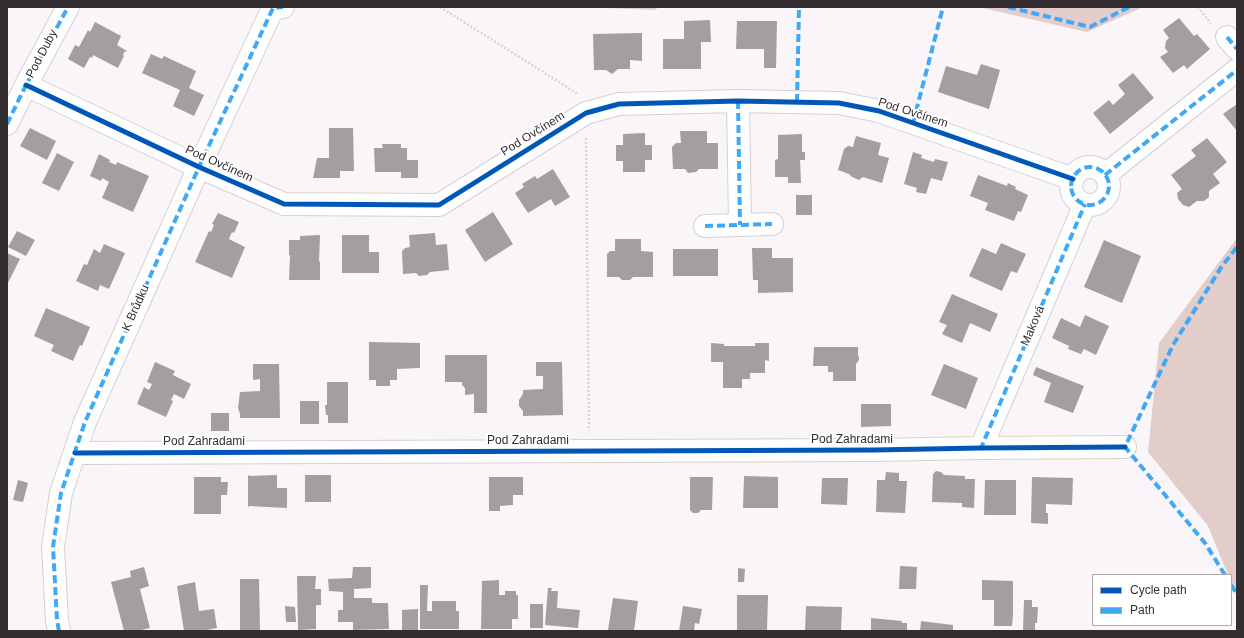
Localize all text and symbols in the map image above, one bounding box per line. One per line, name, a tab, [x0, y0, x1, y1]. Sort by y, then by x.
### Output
street label: Pod Duby	[23, 27, 61, 81]
street label: Pod Ovčínem	[876, 95, 950, 131]
street label: Pod Ovčínem	[498, 109, 568, 159]
street label: Pod Ovčínem	[183, 143, 255, 185]
street label: K Brůdku	[119, 283, 153, 333]
street label: Maková	[1018, 304, 1048, 348]
street label: Pod Zahradami	[811, 433, 893, 447]
street label: Pod Zahradami	[487, 434, 569, 448]
street label: Pod Zahradami	[163, 435, 245, 449]
legend	[1092, 574, 1232, 626]
text: Cycle path	[1130, 583, 1187, 597]
text: Path	[1130, 603, 1155, 617]

